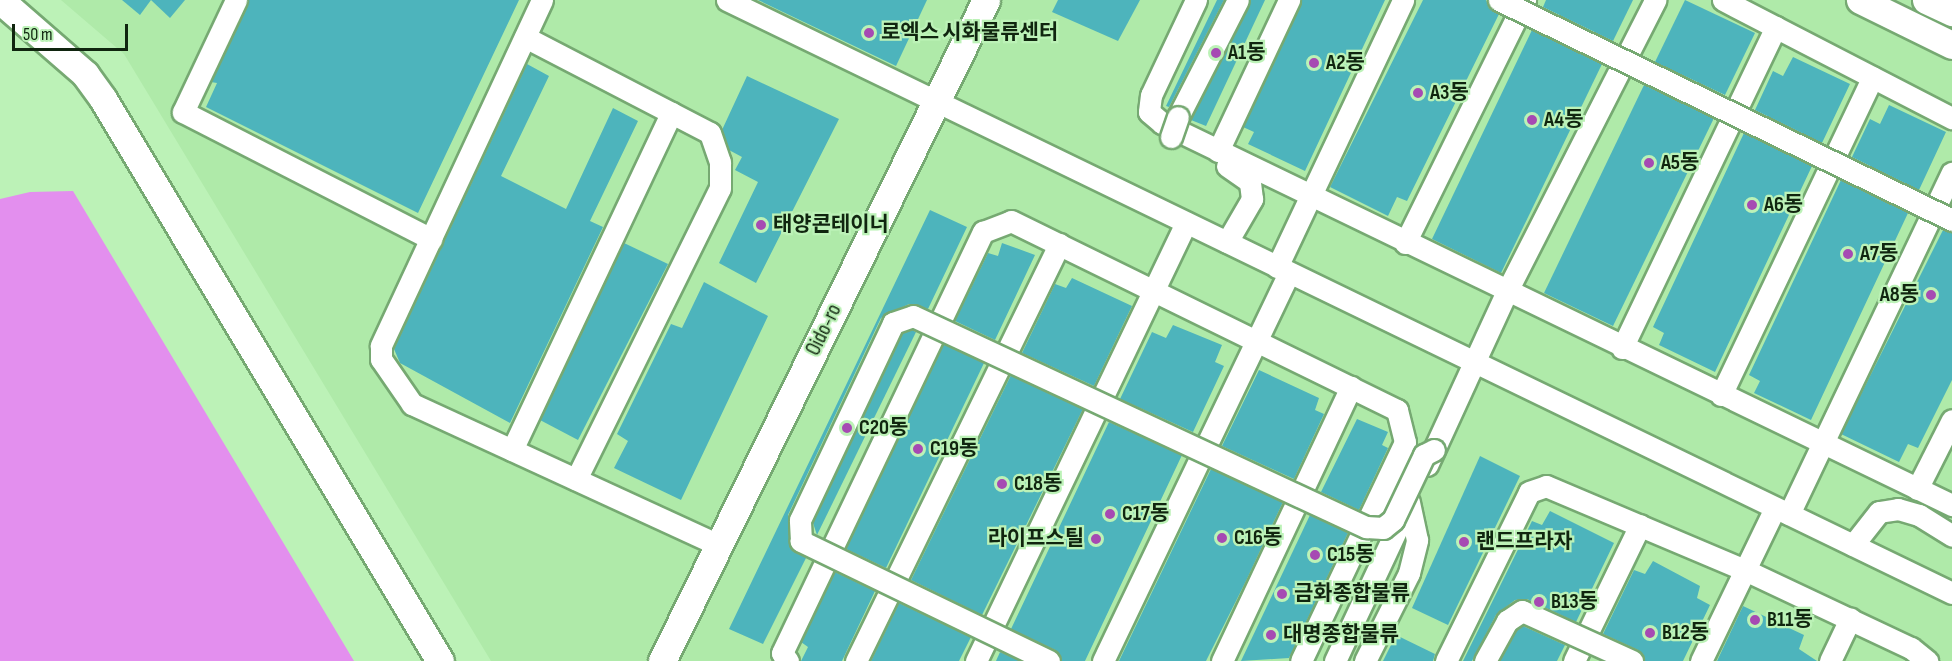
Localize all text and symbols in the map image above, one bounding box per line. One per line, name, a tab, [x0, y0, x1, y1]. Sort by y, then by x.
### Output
scale bar	[15, 12, 130, 50]
place label: 로엑스 시화물류센터	[881, 20, 1058, 46]
text: 50 m	[23, 24, 53, 45]
marker: 로엑스 시화물류센터	[862, 26, 876, 40]
place label: A1동	[1228, 40, 1266, 66]
marker: A1동	[1209, 46, 1223, 60]
place label: A2동	[1326, 50, 1365, 76]
marker: A2동	[1307, 56, 1321, 70]
place label: A3동	[1430, 80, 1469, 106]
marker: A3동	[1411, 86, 1425, 100]
place label: A4동	[1544, 107, 1583, 133]
marker: A4동	[1525, 113, 1539, 127]
place label: A5동	[1661, 150, 1699, 176]
marker: A5동	[1642, 156, 1656, 170]
place label: A6동	[1764, 192, 1803, 218]
marker: A6동	[1745, 198, 1759, 212]
place label: 태양콘테이너	[773, 212, 889, 238]
marker: 태양콘테이너	[754, 218, 768, 232]
place label: A7동	[1860, 241, 1898, 267]
marker: A7동	[1841, 247, 1855, 261]
place label: A8동	[1880, 282, 1919, 308]
marker: A8동	[1924, 288, 1938, 302]
street label: Oido-ro	[801, 300, 847, 360]
place label: C20동	[859, 415, 908, 441]
marker: C20동	[840, 421, 854, 435]
place label: C19동	[930, 436, 978, 462]
marker: C19동	[911, 442, 925, 456]
place label: C18동	[1014, 471, 1062, 497]
marker: C18동	[995, 477, 1009, 491]
place label: C17동	[1122, 501, 1169, 527]
marker: C17동	[1103, 507, 1117, 521]
place label: C16동	[1234, 525, 1282, 551]
place label: 라이프스틸	[987, 526, 1084, 552]
place label: 랜드프라자	[1476, 529, 1573, 555]
marker: C16동	[1215, 531, 1229, 545]
marker: 라이프스틸	[1089, 532, 1103, 546]
marker: 랜드프라자	[1457, 535, 1471, 549]
place label: C15동	[1327, 542, 1375, 568]
marker: C15동	[1308, 548, 1322, 562]
place label: 금화종합물류	[1294, 581, 1410, 607]
marker: 금화종합물류	[1275, 587, 1289, 601]
place label: B13동	[1551, 589, 1598, 615]
marker: B13동	[1532, 595, 1546, 609]
place label: B11동	[1767, 607, 1813, 633]
marker: B11동	[1748, 613, 1762, 627]
place label: B12동	[1662, 620, 1709, 646]
place label: 대명종합물류	[1283, 622, 1399, 648]
marker: B12동	[1643, 626, 1657, 640]
marker: 대명종합물류	[1264, 628, 1278, 642]

